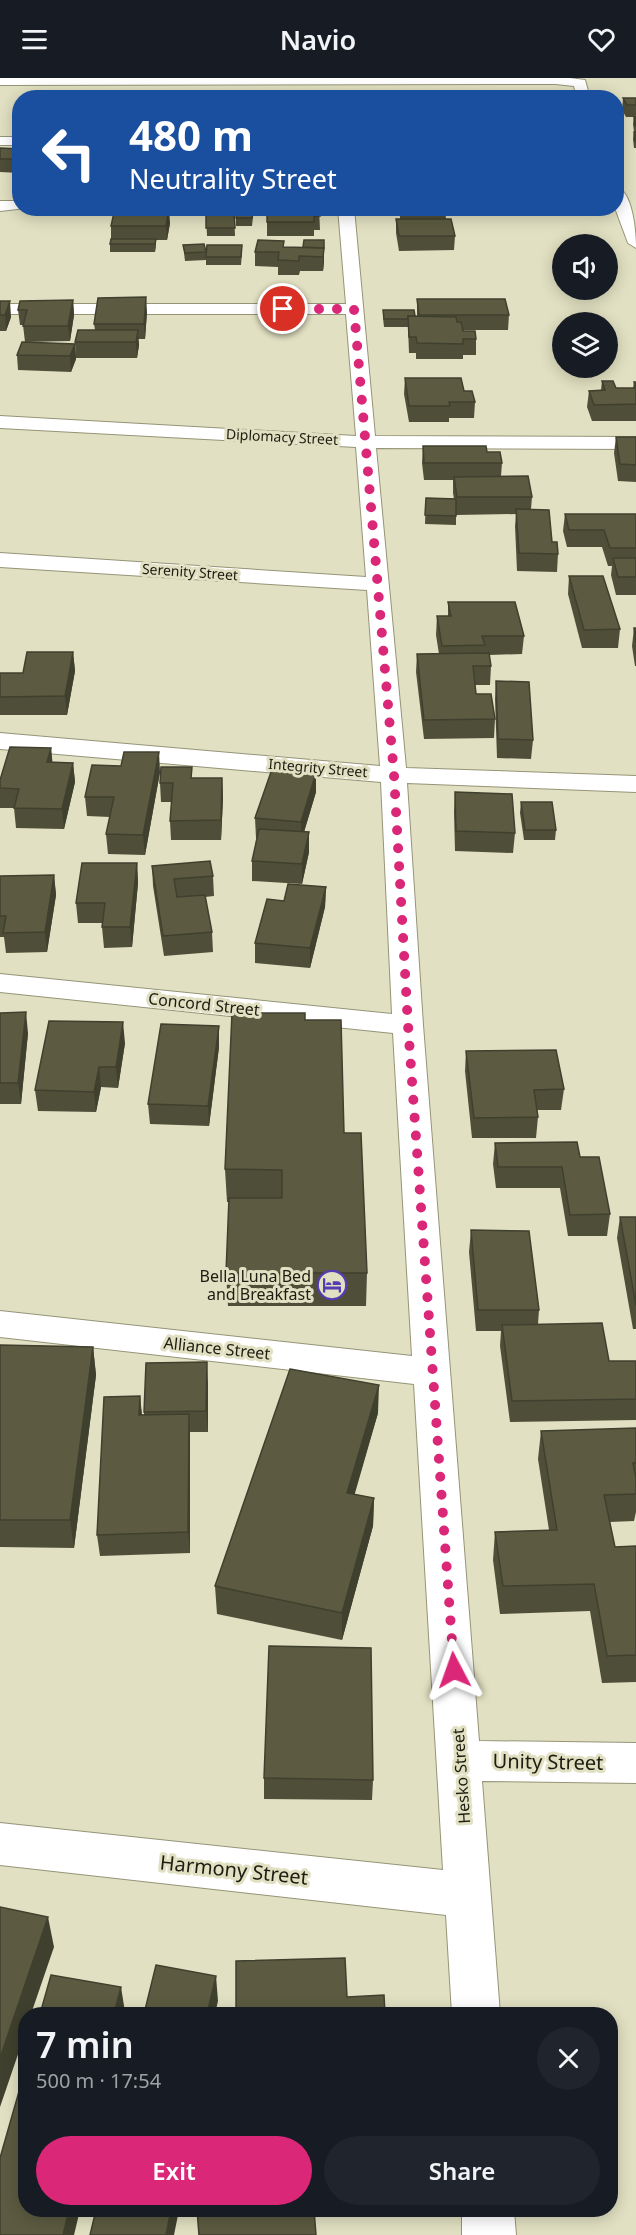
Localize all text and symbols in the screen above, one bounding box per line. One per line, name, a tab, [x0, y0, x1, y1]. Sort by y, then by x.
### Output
text: Navio	[280, 21, 356, 58]
icon: menu	[18, 23, 51, 56]
icon: heart	[585, 23, 618, 56]
text: 480 m	[129, 106, 253, 163]
icon: left	[30, 114, 108, 192]
text: Neutrality Street	[129, 160, 337, 197]
map controls	[552, 234, 618, 378]
button: sound	[552, 234, 618, 300]
pin	[257, 283, 308, 334]
icon: arrive	[266, 292, 299, 325]
button: layers	[552, 312, 618, 378]
street label: Diplomacy Street	[226, 424, 338, 449]
street label: Serenity Street	[141, 559, 239, 584]
street label: Integrity Street	[268, 754, 368, 781]
street label: Concord Street	[147, 987, 261, 1021]
place label: Bella Luna Bed and Breakfast	[200, 1265, 311, 1305]
hotel icon: Bella Luna Bed and Breakfast	[316, 1269, 348, 1301]
street label: Alliance Street	[163, 1331, 272, 1365]
position arrow	[422, 1638, 486, 1702]
street label: Hesko Street	[447, 1727, 475, 1824]
street label: Unity Street	[492, 1747, 604, 1776]
street label: Harmony Street	[159, 1848, 309, 1891]
text: 7 min	[36, 2020, 134, 2069]
button: close	[537, 2027, 600, 2090]
text: 500 m · 17:54	[36, 2067, 161, 2094]
button: Exit	[36, 2136, 312, 2205]
button: Share	[324, 2136, 600, 2205]

